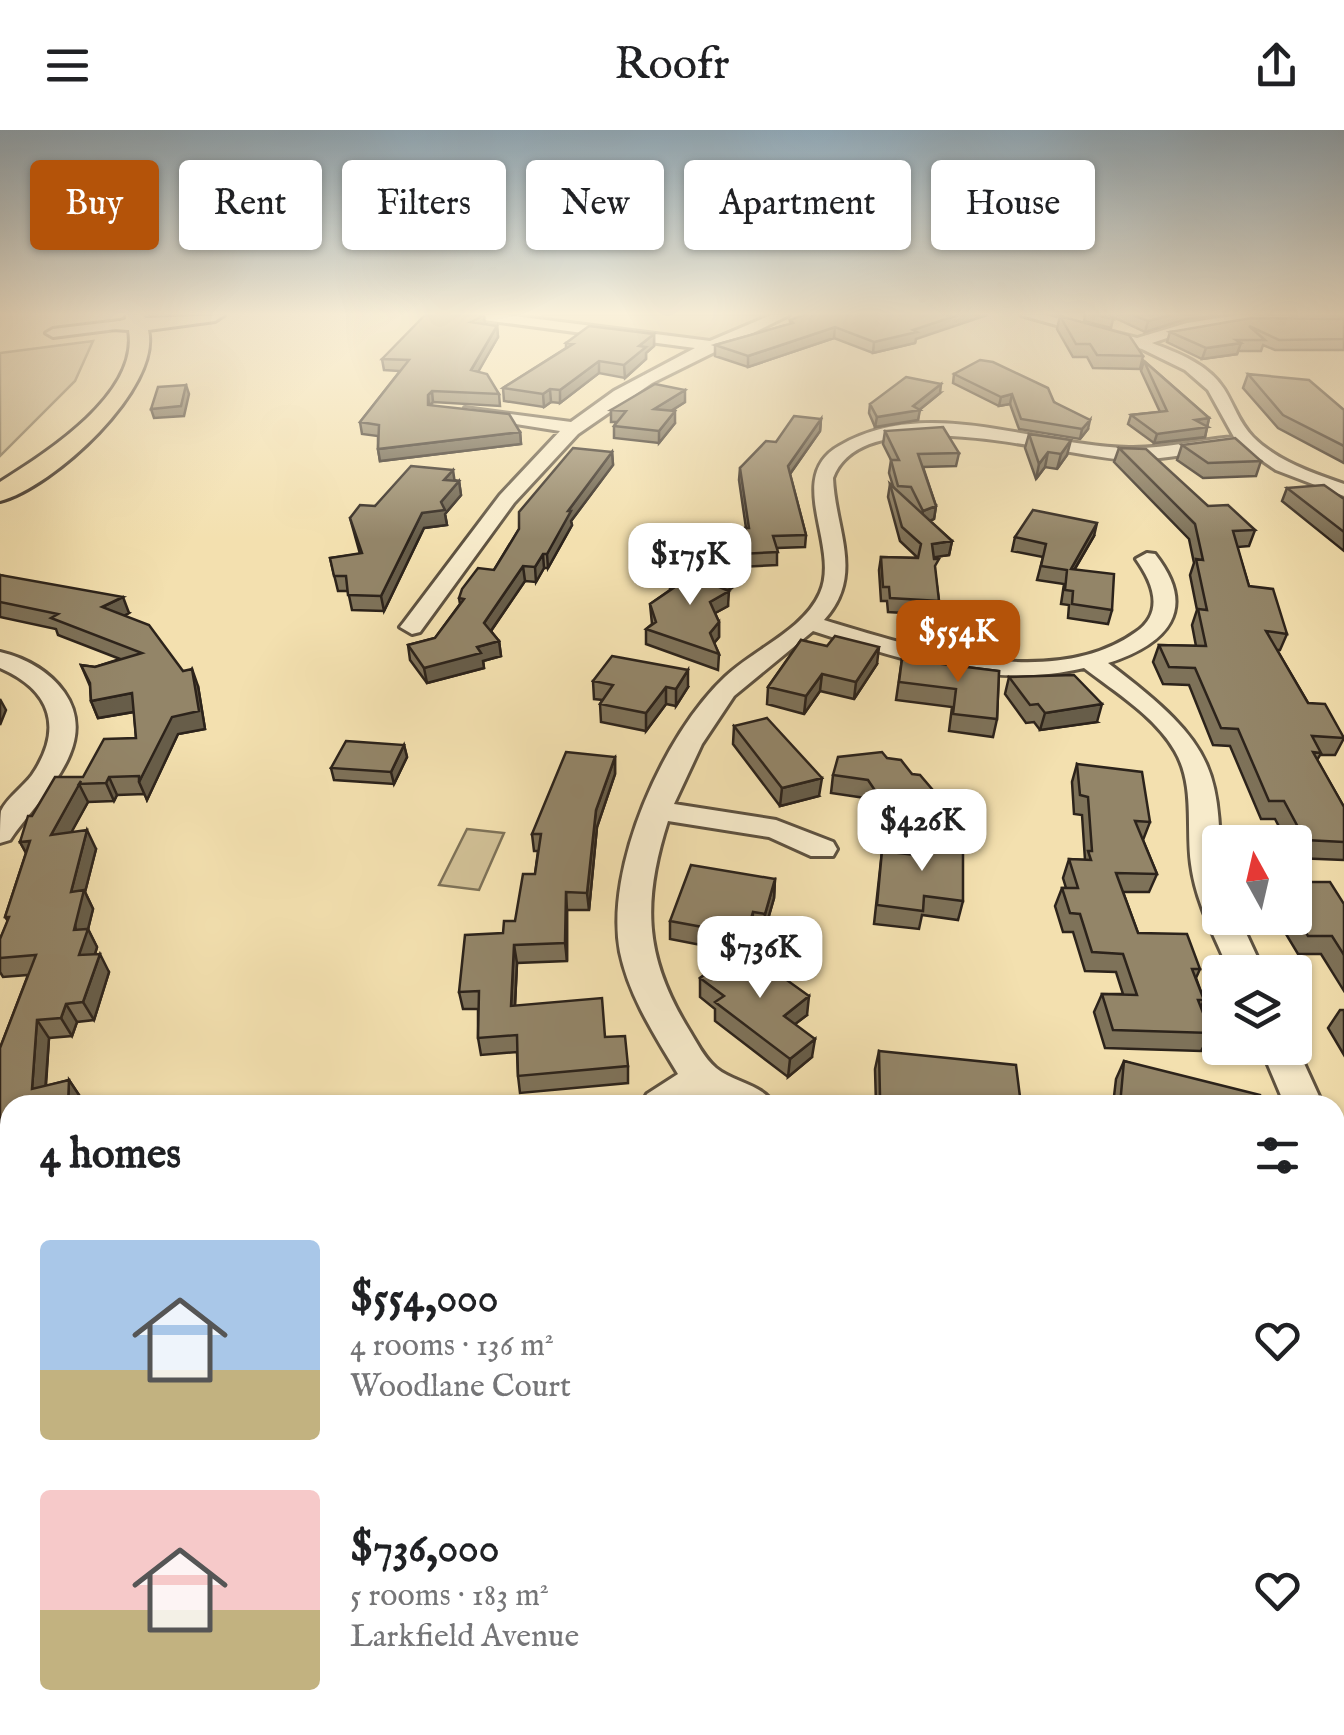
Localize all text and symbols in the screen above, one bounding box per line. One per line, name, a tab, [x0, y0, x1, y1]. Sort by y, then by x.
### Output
text: Roofr	[614, 37, 730, 94]
icon: menu	[40, 38, 95, 93]
icon: share	[1249, 38, 1304, 93]
chip: Buy	[30, 160, 159, 250]
chip: Rent	[179, 160, 322, 250]
chip: Filters	[342, 160, 506, 250]
chip: New	[526, 160, 664, 250]
chip: Apartment	[684, 160, 911, 250]
chip: House	[931, 160, 1095, 250]
pin: $175K	[620, 523, 760, 608]
text: $175K	[650, 535, 730, 576]
pin: $554K	[888, 600, 1028, 685]
text: $554K	[918, 612, 998, 653]
pin: $426K	[852, 789, 992, 874]
text: $426K	[879, 801, 965, 842]
north arrow	[1202, 825, 1312, 935]
map controls	[1202, 825, 1312, 1065]
pin: $736K	[690, 916, 830, 1001]
text: $736K	[719, 928, 801, 969]
button: layers	[1202, 955, 1312, 1065]
icon: filters	[1250, 1128, 1305, 1183]
text: 4 homes	[40, 1129, 181, 1182]
text: $554,000	[350, 1273, 498, 1326]
icon: home	[120, 1280, 240, 1400]
icon: heart	[1250, 1313, 1305, 1368]
text: 4 rooms · 136 m²	[350, 1326, 554, 1367]
text: Woodlane Court	[350, 1367, 571, 1408]
text: $736,000	[350, 1523, 499, 1576]
icon: home	[120, 1530, 240, 1650]
icon: heart	[1250, 1563, 1305, 1618]
text: 5 rooms · 183 m²	[350, 1576, 549, 1617]
text: Larkfield Avenue	[350, 1617, 579, 1658]

